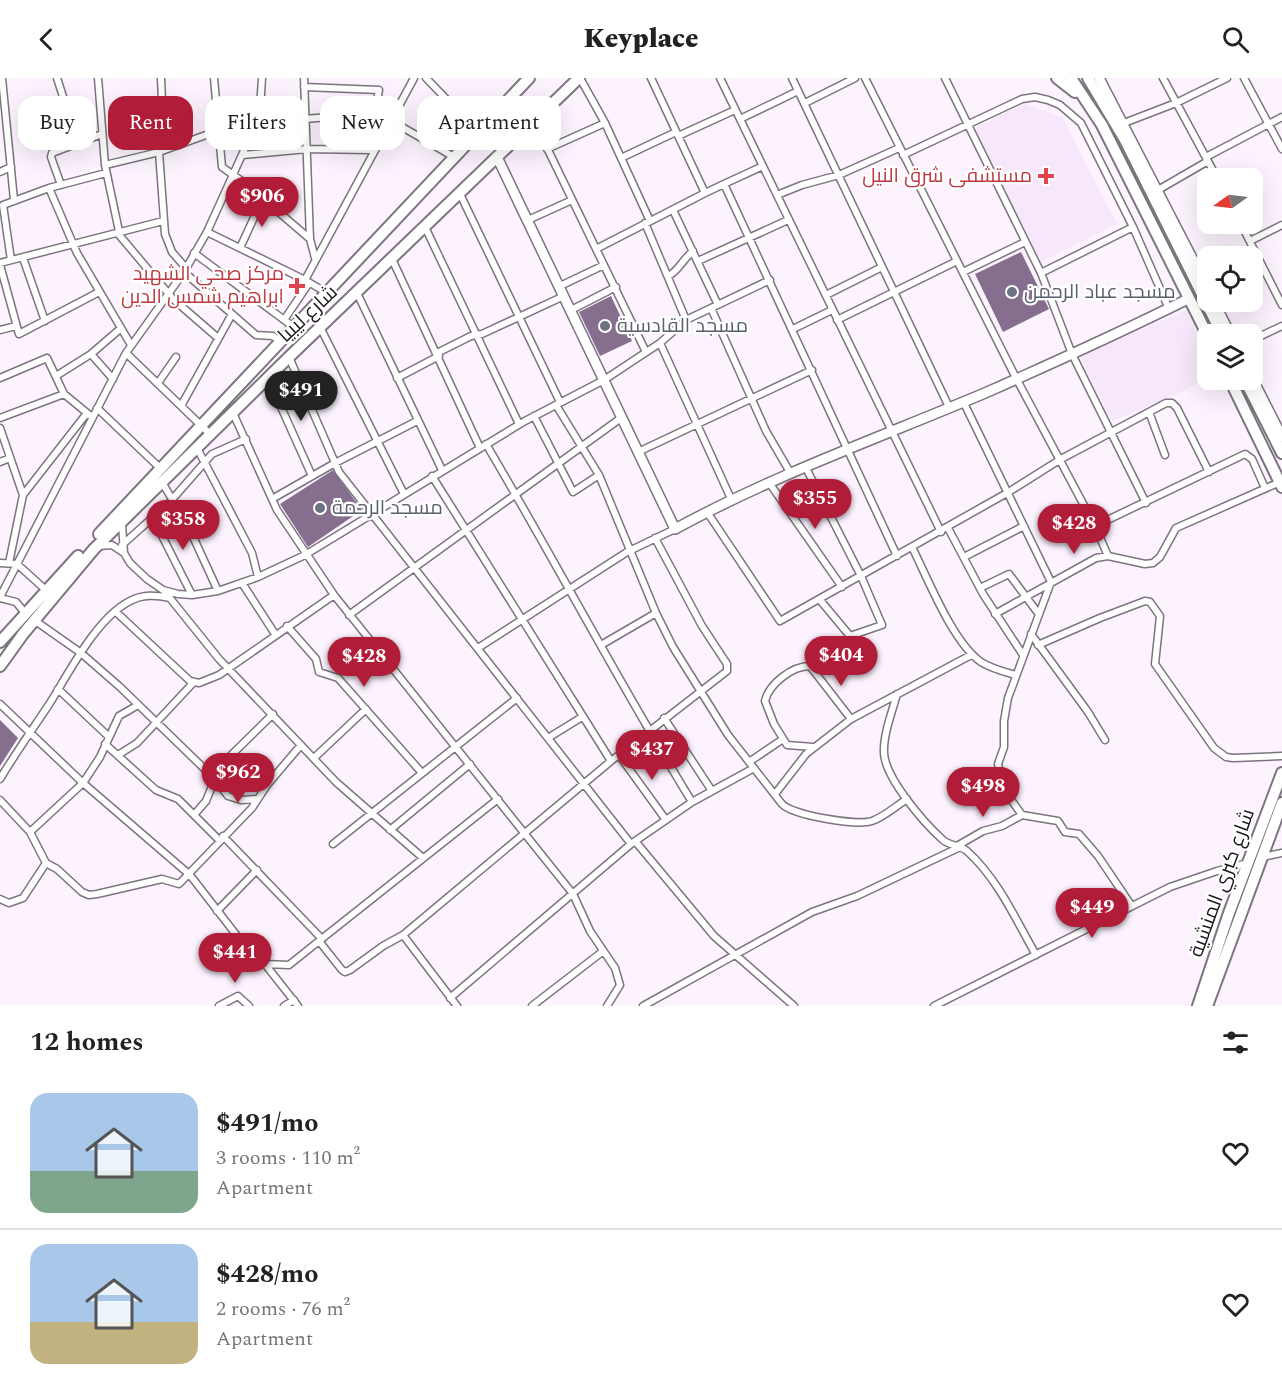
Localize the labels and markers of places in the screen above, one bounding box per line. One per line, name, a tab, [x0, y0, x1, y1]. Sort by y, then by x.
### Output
place label: مستشفى شرق النيل	[862, 161, 1032, 191]
marker: مستشفى شرق النيل	[1037, 167, 1055, 185]
pin: $906	[226, 177, 298, 228]
place label: مركز صحي الشهيد ابراهيم شمس الدين	[121, 259, 284, 312]
marker: مركز صحي الشهيد ابراهيم شمس الدين	[288, 277, 306, 295]
place label: مسجد عباد الرحمن	[1024, 277, 1176, 307]
marker: مسجد عباد الرحمن	[1005, 285, 1019, 299]
place label: مسجد القادسية	[617, 311, 748, 341]
marker: مسجد القادسية	[598, 319, 612, 333]
pin: $491	[265, 371, 337, 422]
pin: $355	[779, 479, 851, 530]
place label: مسجد الرحمة	[332, 493, 443, 523]
pin: $358	[147, 500, 219, 551]
marker: مسجد الرحمة	[313, 501, 327, 515]
pin: $428	[1038, 504, 1110, 555]
pin: $404	[805, 636, 877, 687]
pin: $428	[328, 637, 400, 688]
pin: $437	[616, 730, 688, 781]
pin: $962	[202, 753, 274, 804]
pin: $498	[947, 767, 1019, 818]
pin: $449	[1056, 888, 1128, 939]
pin: $441	[199, 933, 271, 984]

